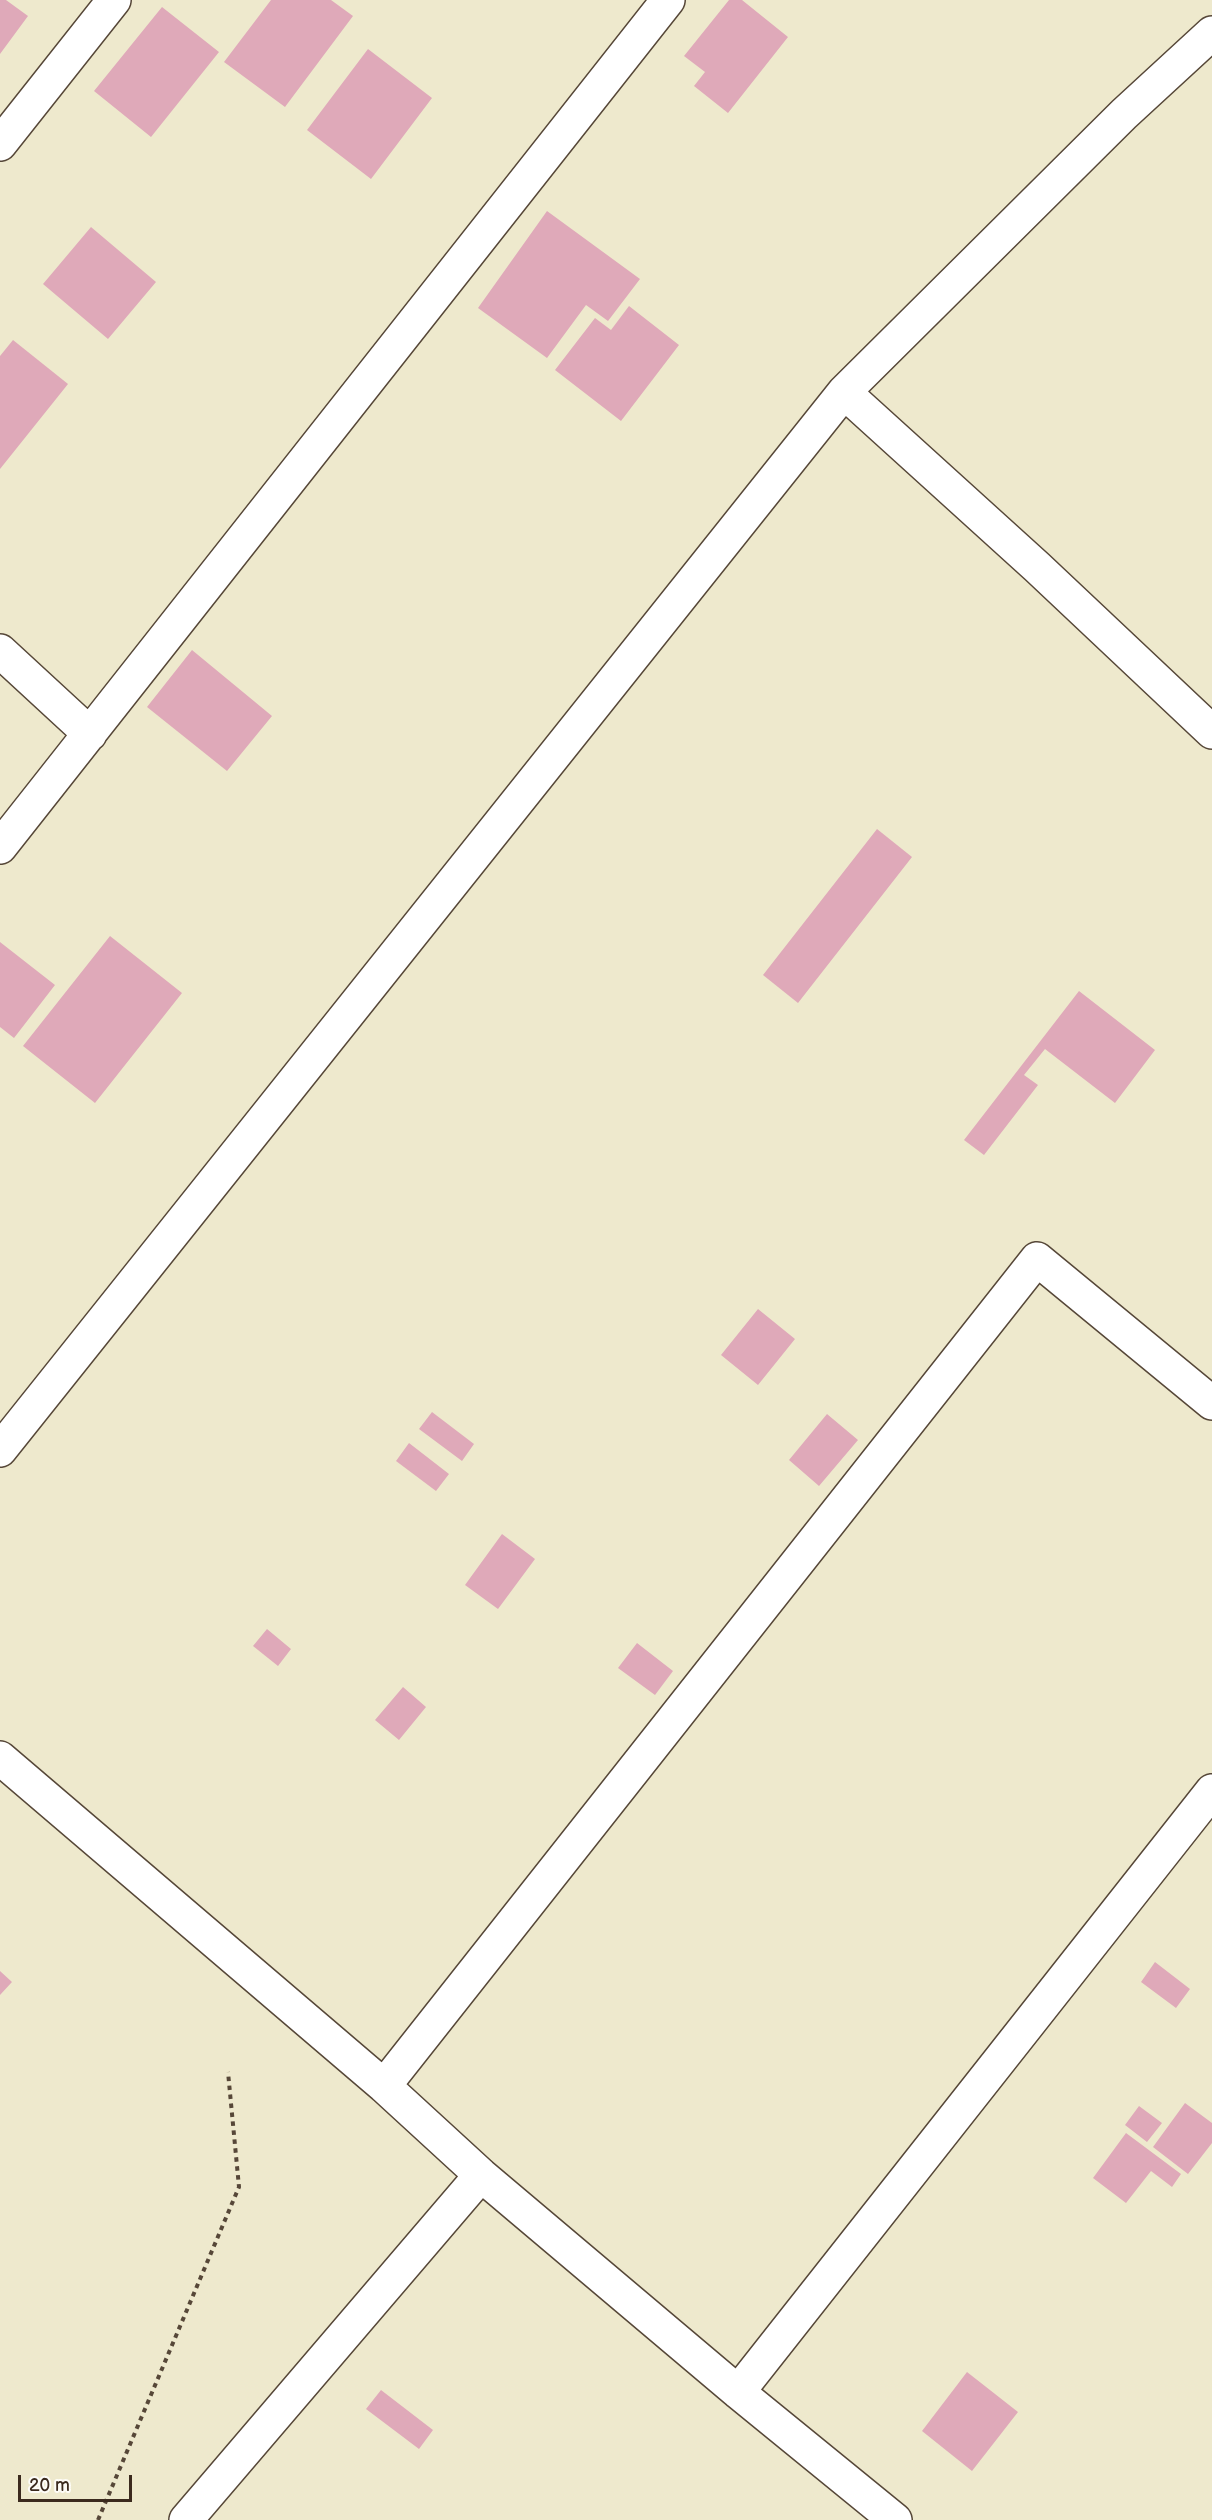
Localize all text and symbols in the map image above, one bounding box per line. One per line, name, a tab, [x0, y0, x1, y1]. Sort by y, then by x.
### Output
scale bar	[21, 2463, 135, 2501]
text: 20 m	[29, 2475, 70, 2496]

